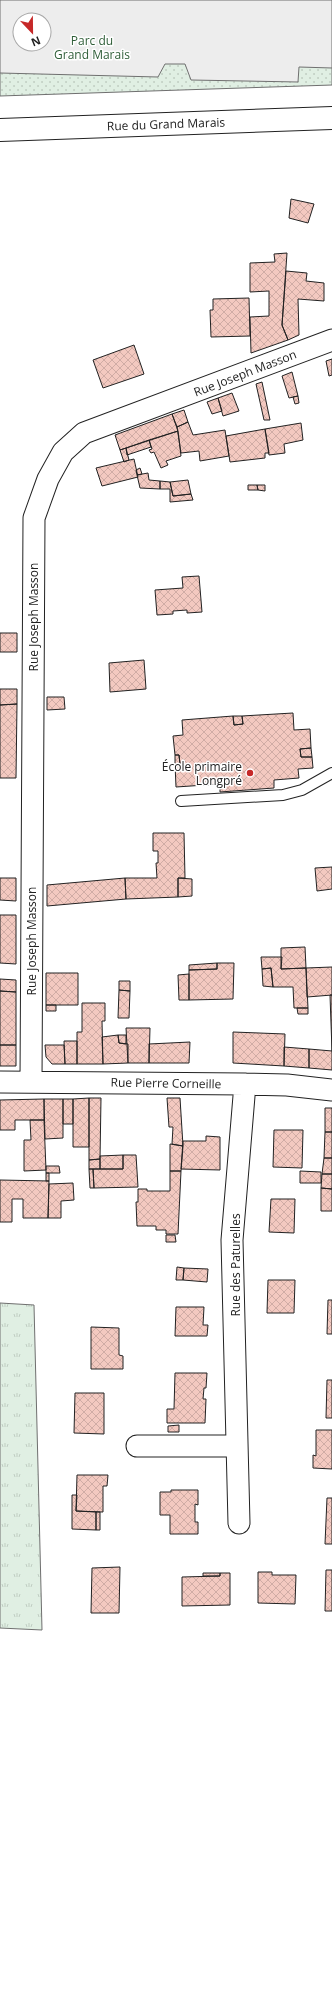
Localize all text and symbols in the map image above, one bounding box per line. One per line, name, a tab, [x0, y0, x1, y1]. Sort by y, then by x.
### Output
north arrow	[12, 12, 52, 52]
park label: Parc du Grand Marais	[54, 32, 130, 63]
text: N	[29, 33, 43, 50]
street label: Rue du Grand Marais	[107, 113, 226, 135]
street label: Rue Joseph Masson	[191, 346, 299, 400]
street label: Rue Joseph Masson	[25, 563, 42, 671]
place label: École primaire Longpré	[162, 758, 242, 789]
marker: École primaire Longpré	[245, 768, 255, 778]
street label: Rue Joseph Masson	[23, 887, 40, 995]
street label: Rue Pierre Corneille	[110, 1074, 222, 1092]
street label: Rue des Paturelles	[227, 1213, 244, 1317]

